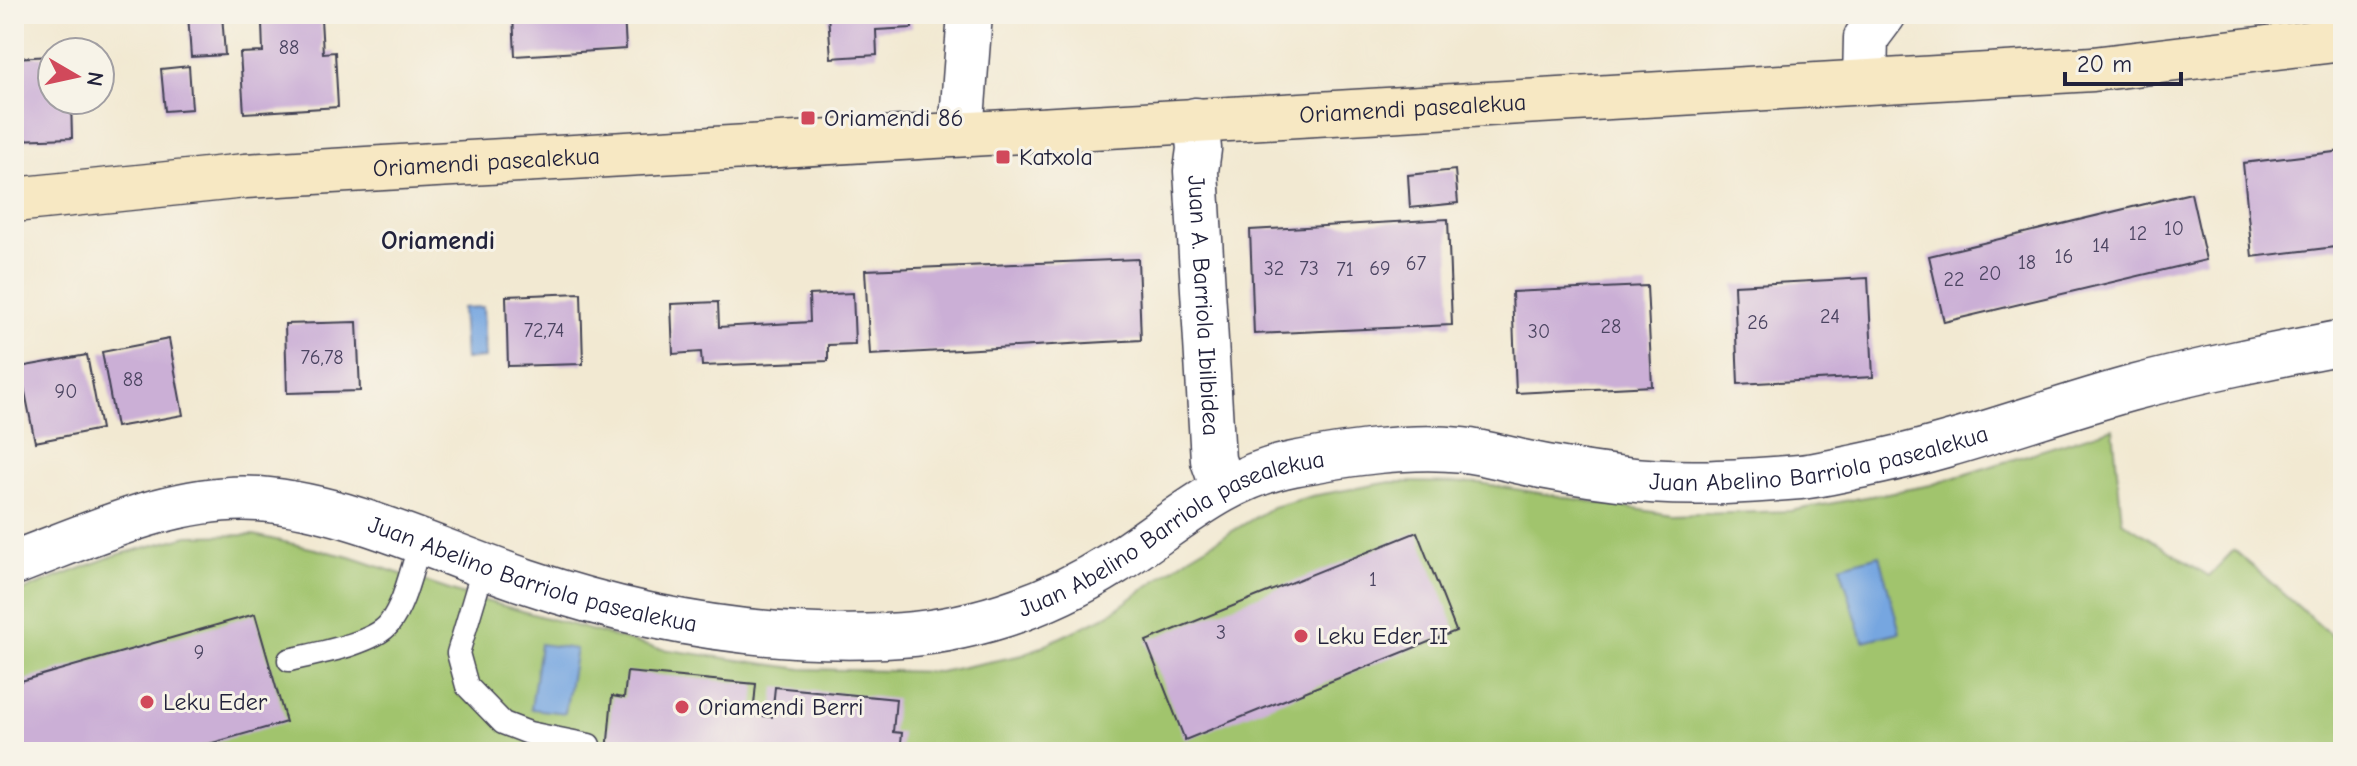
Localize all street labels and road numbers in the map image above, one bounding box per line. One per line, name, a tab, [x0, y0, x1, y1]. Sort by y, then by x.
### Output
street label: Oriamendi pasealekua	[1299, 88, 1527, 129]
street label: Oriamendi pasealekua	[372, 141, 601, 183]
street label: Juan A. Barriola Ibilbidea	[1182, 174, 1226, 437]
street label: Juan Abelino Barriola pasealekua	[1648, 419, 1991, 497]
street label: Juan Abelino Barriola pasealekua	[1014, 445, 1327, 623]
street label: Juan Abelino Barriola pasealekua	[364, 510, 699, 638]

